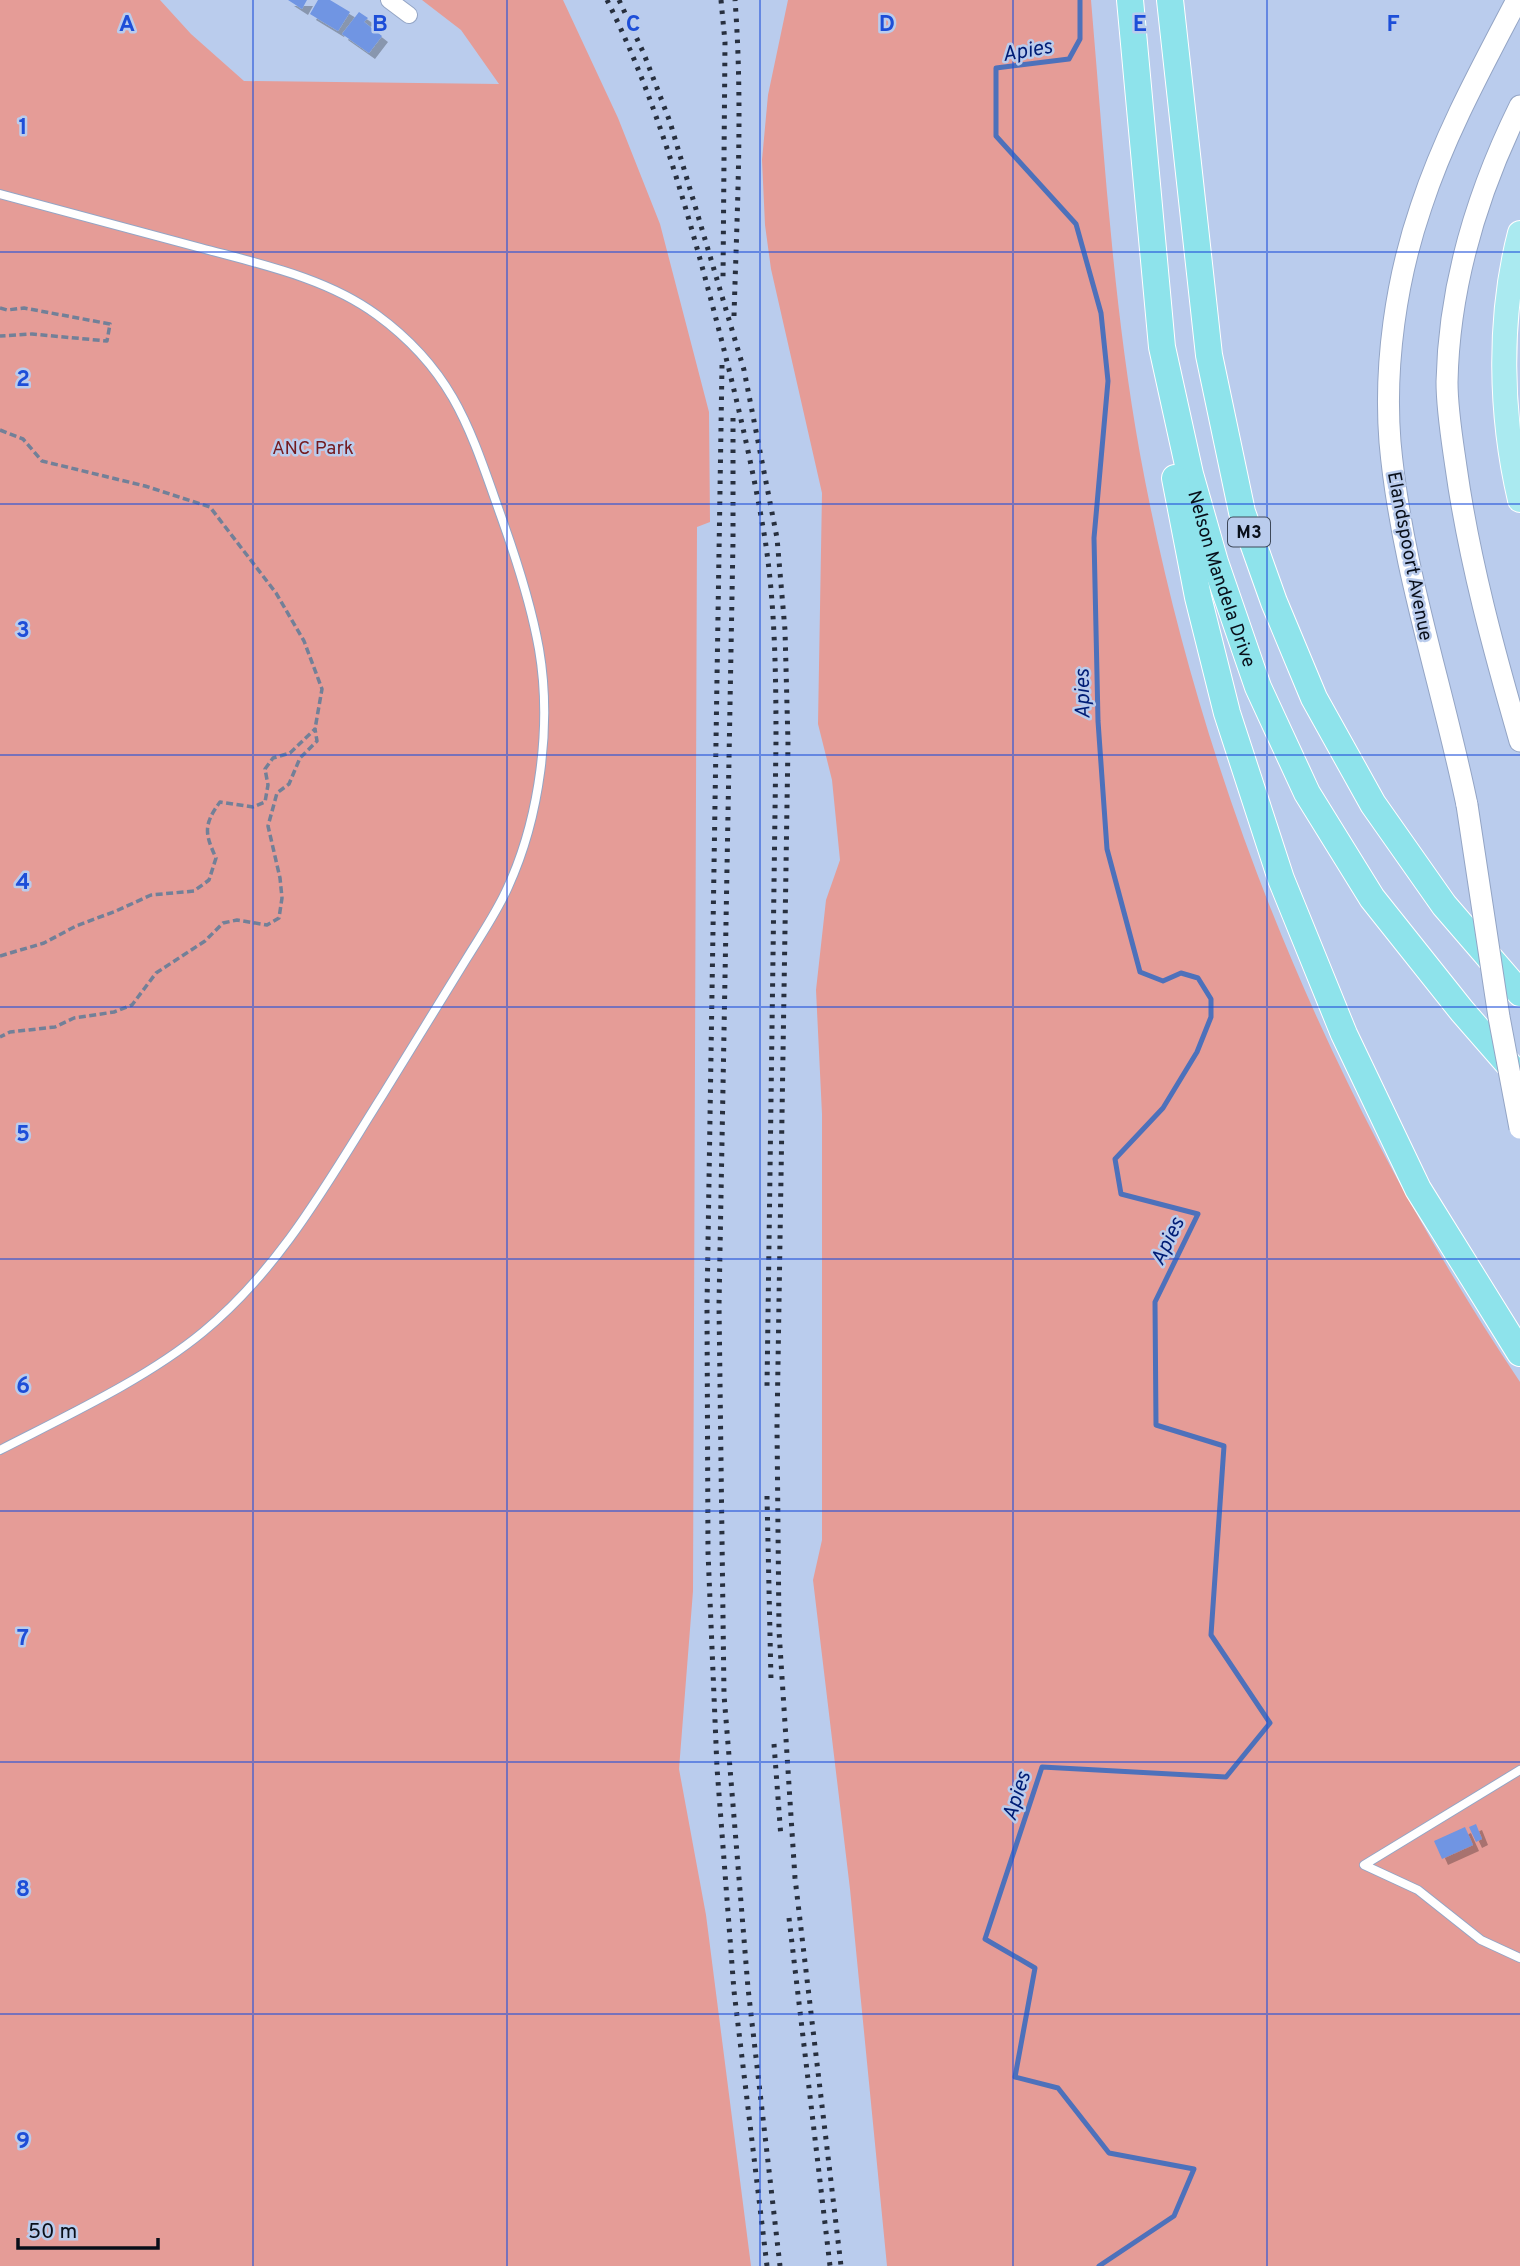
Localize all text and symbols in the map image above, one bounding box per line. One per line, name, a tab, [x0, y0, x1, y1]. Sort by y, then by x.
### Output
text: A	[119, 11, 135, 40]
text: B	[372, 11, 388, 40]
text: C	[626, 11, 640, 40]
text: D	[879, 11, 895, 40]
text: E	[1133, 11, 1147, 40]
text: F	[1386, 11, 1400, 40]
water label: Apies	[1000, 34, 1055, 69]
text: 1	[18, 114, 28, 143]
text: 2	[16, 366, 30, 395]
park label: ANC Park	[272, 437, 354, 461]
street label: Elandspoort Avenue	[1381, 470, 1437, 643]
street label: Nelson Mandela Drive	[1181, 488, 1260, 671]
road number: M3	[1228, 518, 1270, 546]
text: 3	[16, 617, 30, 646]
water label: Apies	[1070, 668, 1097, 719]
text: 4	[16, 869, 30, 898]
text: 5	[16, 1121, 30, 1150]
water label: Apies	[1145, 1213, 1192, 1270]
text: 6	[16, 1373, 30, 1402]
text: 7	[17, 1625, 29, 1654]
water label: Apies	[997, 1768, 1038, 1825]
text: 8	[16, 1876, 30, 1905]
text: 9	[16, 2128, 30, 2157]
scale bar	[18, 2206, 158, 2250]
text: 50 m	[28, 2219, 77, 2246]

